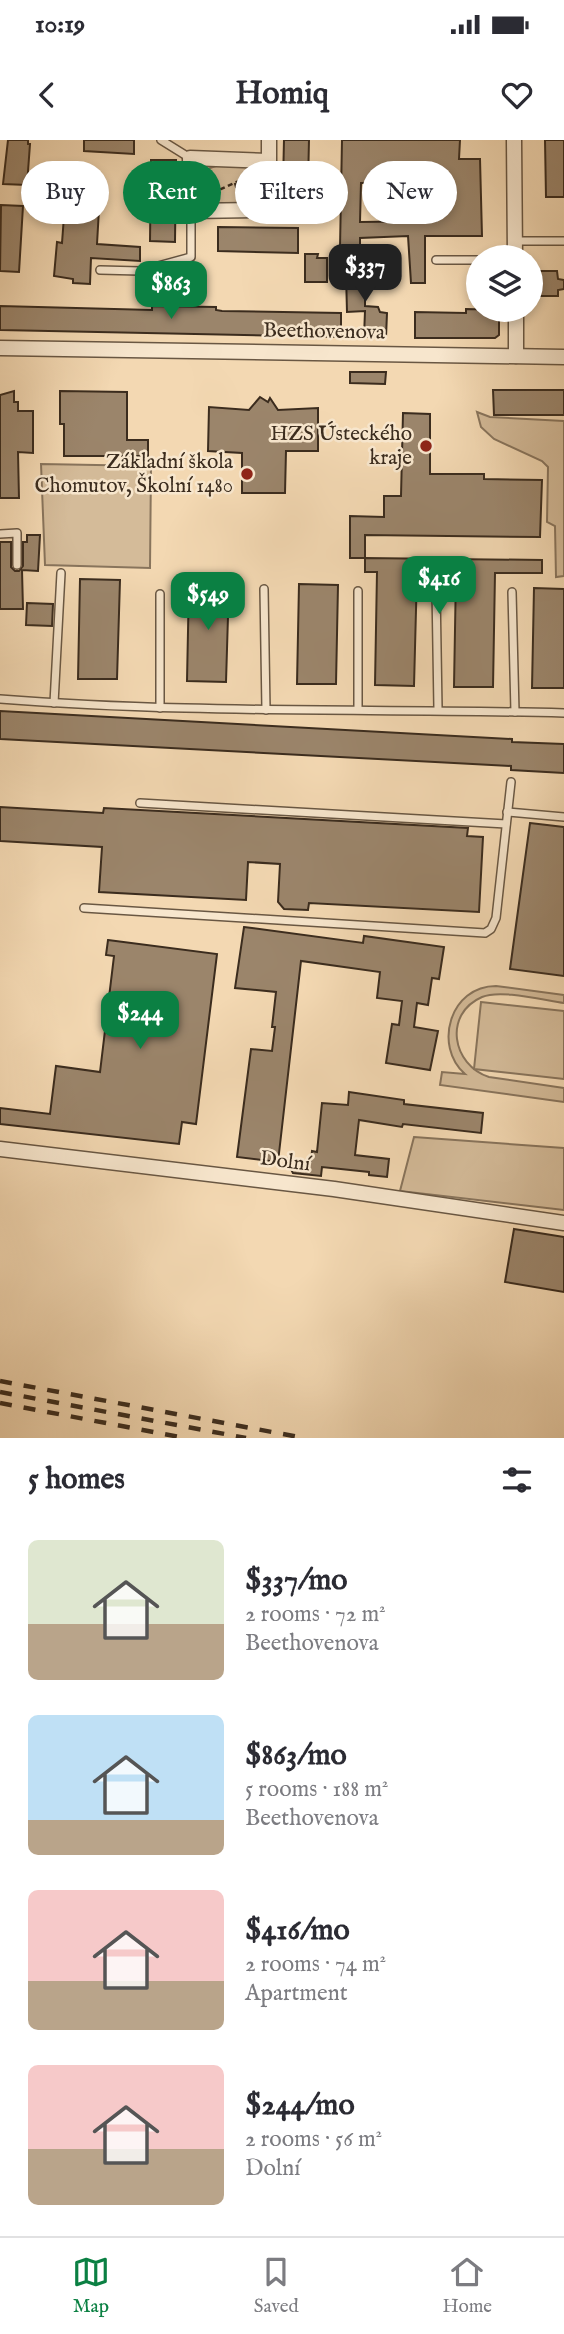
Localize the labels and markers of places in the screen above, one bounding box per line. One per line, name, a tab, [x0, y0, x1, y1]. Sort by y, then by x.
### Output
pin: $337	[324, 244, 406, 304]
pin: $863	[130, 262, 212, 321]
place label: HZS Ústeckého kraje	[270, 421, 412, 472]
marker: HZS Ústeckého kraje	[418, 438, 434, 454]
place label: Základní škola Chomutov, Školní 1480	[35, 449, 234, 500]
marker: Základní škola Chomutov, Školní 1480	[239, 466, 255, 482]
pin: $416	[398, 556, 480, 616]
pin: $549	[167, 573, 249, 632]
pin: $244	[99, 992, 181, 1051]

